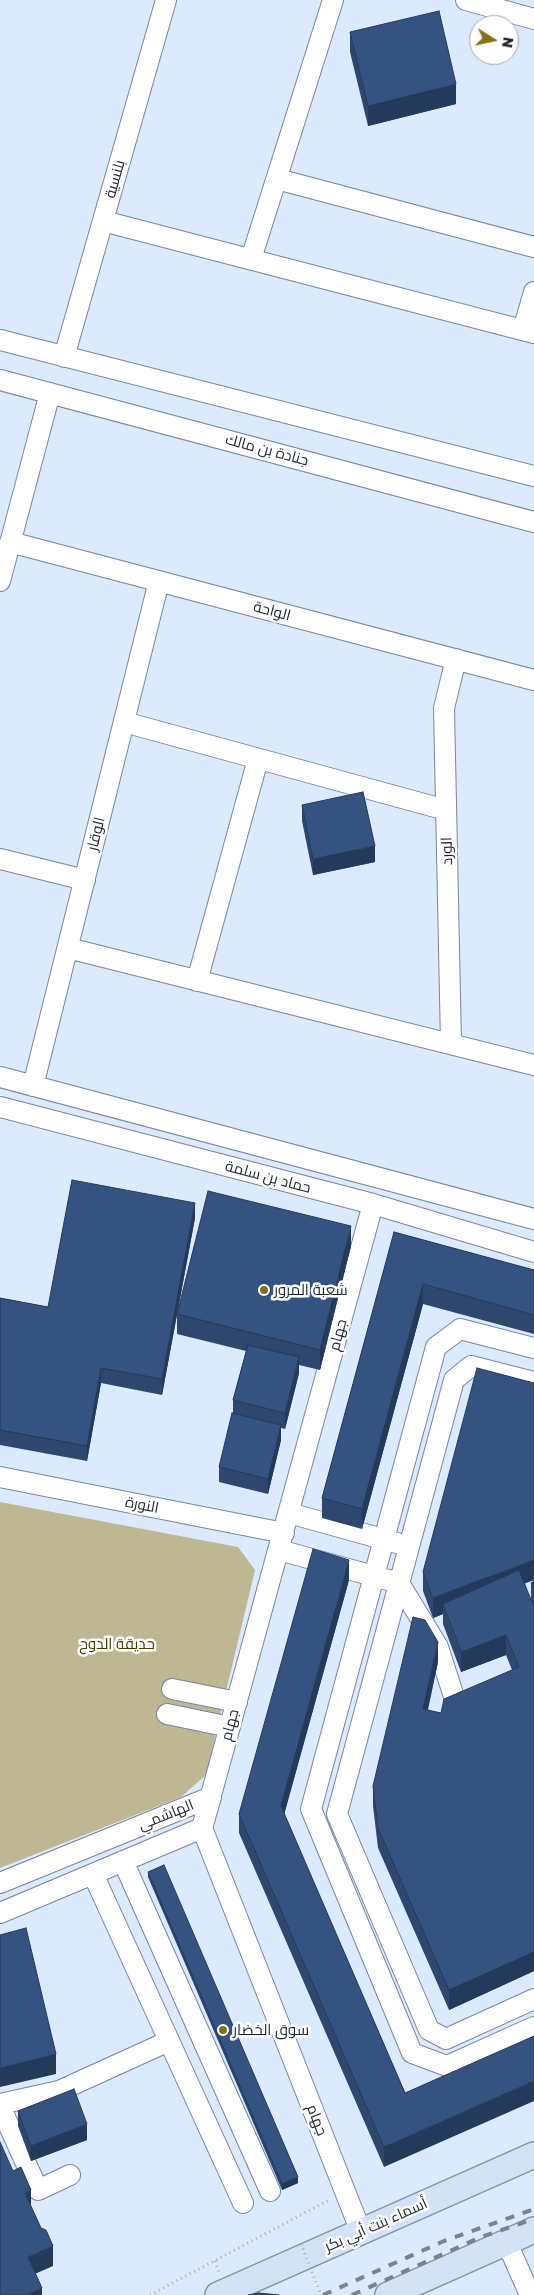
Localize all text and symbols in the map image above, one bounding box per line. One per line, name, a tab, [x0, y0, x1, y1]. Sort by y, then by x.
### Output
north arrow	[469, 15, 519, 65]
text: N	[499, 36, 518, 49]
street label: بلنسية	[101, 158, 129, 200]
street label: جنادة بن مالك	[223, 430, 311, 470]
street label: الواحة	[251, 597, 293, 625]
street label: الوقار	[83, 815, 109, 853]
street label: الورد	[438, 837, 456, 865]
street label: حماد بن سلمة	[223, 1157, 313, 1197]
place label: شعبة المرور	[274, 1281, 348, 1299]
marker: شعبة المرور	[258, 1284, 270, 1296]
street label: جهام	[325, 1317, 351, 1353]
street label: النورة	[124, 1493, 160, 1517]
park label: حديقة الدوح	[79, 1635, 155, 1653]
street label: جهام	[217, 1707, 243, 1743]
street label: الهاشمي	[136, 1796, 196, 1834]
place label: سوق الخضار	[233, 2021, 309, 2039]
marker: سوق الخضار	[217, 2024, 229, 2036]
street label: جهام	[303, 2102, 331, 2138]
street label: أسماء بنت أبي بكر	[322, 2194, 430, 2256]

